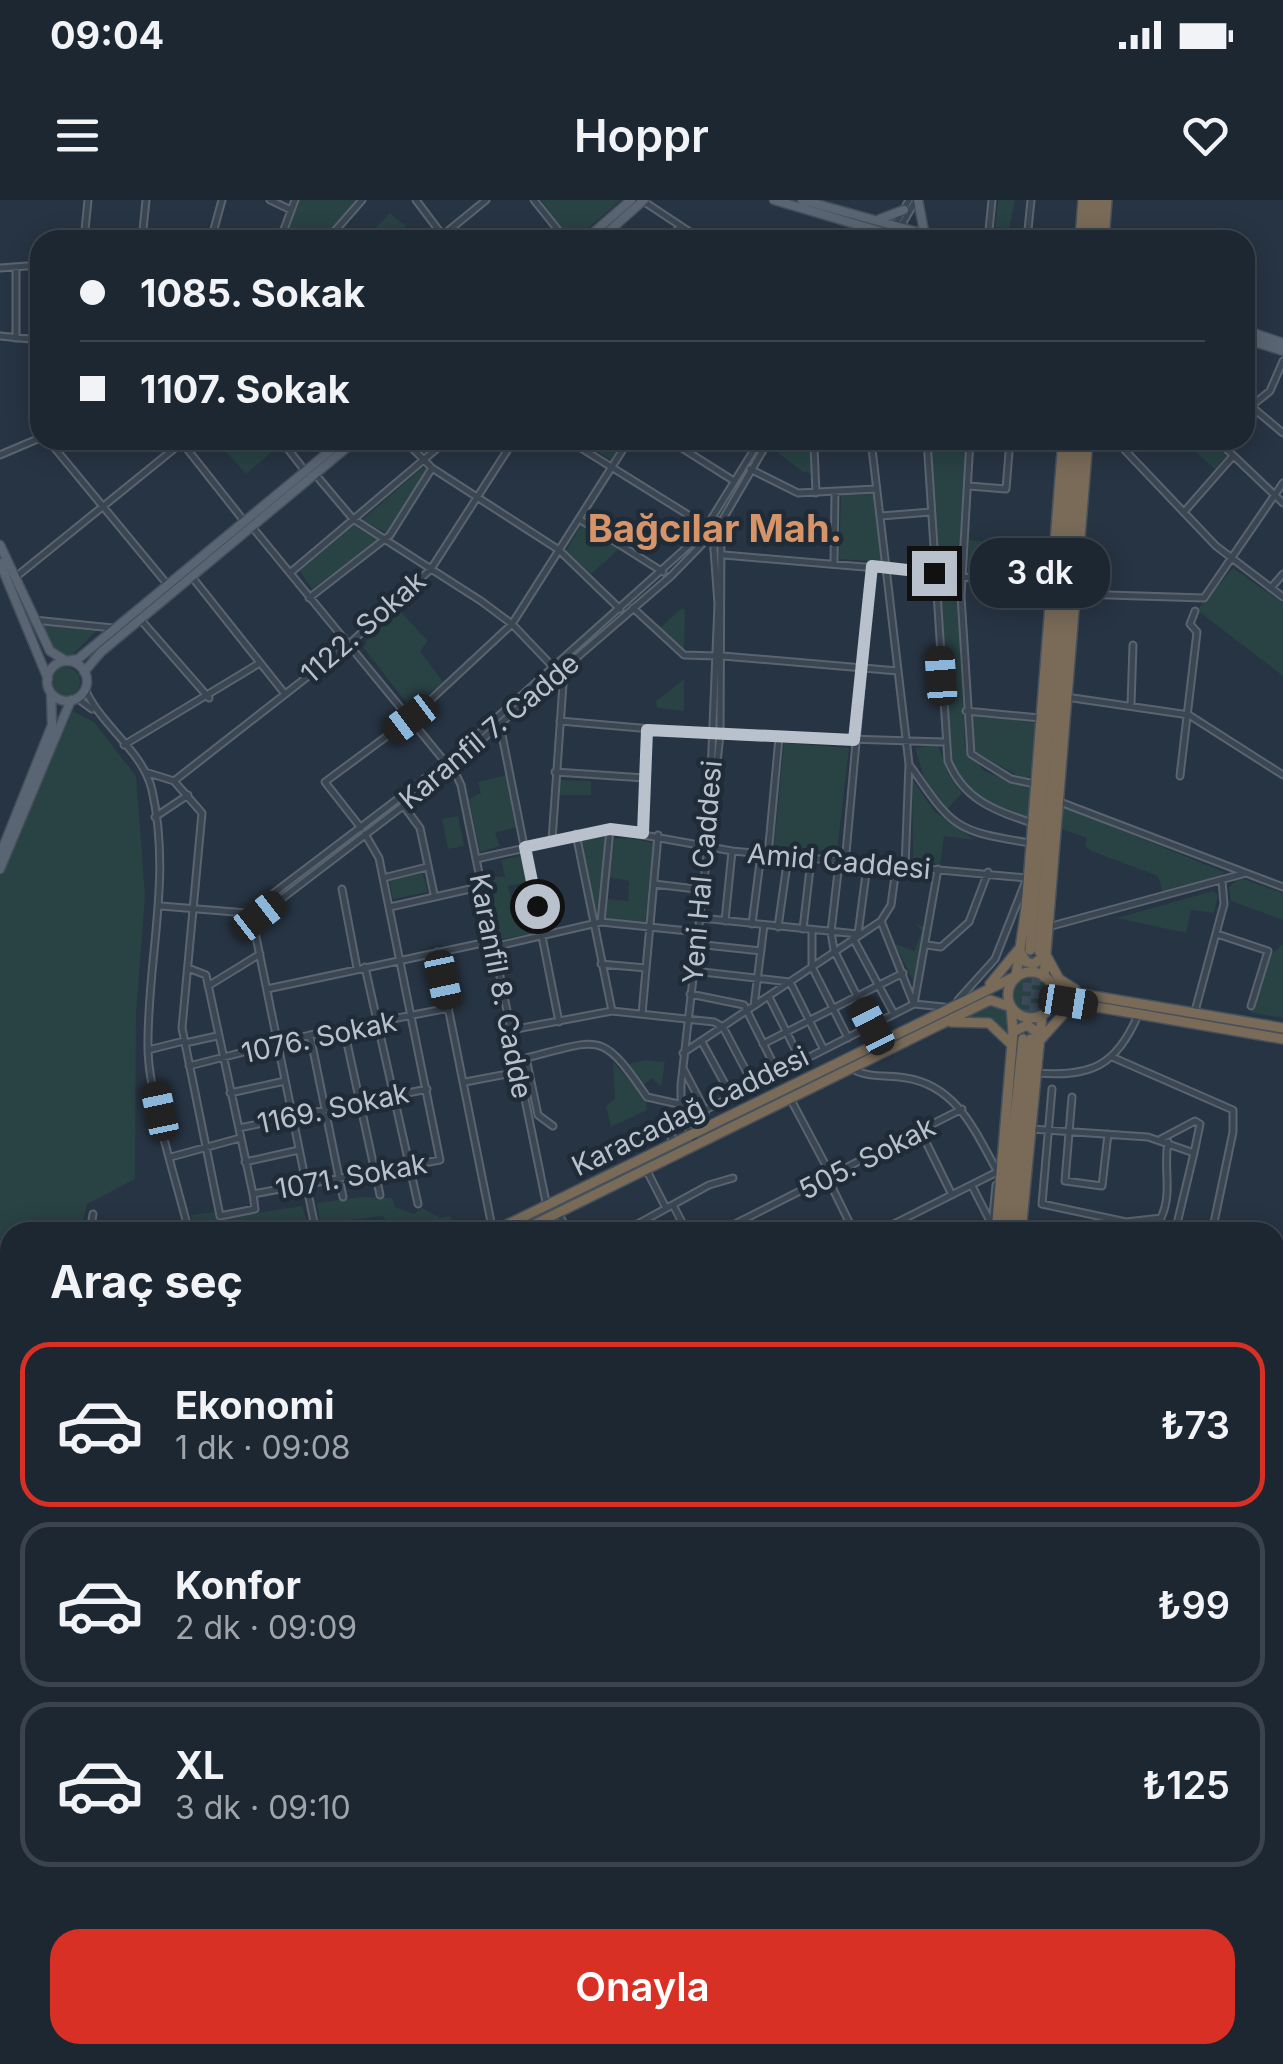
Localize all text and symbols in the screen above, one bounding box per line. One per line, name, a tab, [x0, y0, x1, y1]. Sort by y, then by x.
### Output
text: 09:04	[50, 12, 164, 58]
icon: menu	[50, 108, 105, 163]
text: Hoppr	[574, 108, 709, 163]
icon: heart	[1178, 108, 1233, 163]
text: 1085. Sokak	[140, 270, 365, 316]
text: 1107. Sokak	[140, 366, 350, 412]
district label: Bağcılar Mah.	[588, 505, 842, 551]
callout: 3 dk	[969, 538, 1109, 608]
route end	[912, 551, 957, 596]
text: 3 dk	[1007, 553, 1073, 592]
street label: 1122. Sokak	[294, 564, 432, 690]
car	[924, 645, 958, 707]
street label: Karanfil 7. Cadde	[392, 646, 586, 816]
car	[377, 689, 443, 749]
street label: Yeni Hal Caddesi	[675, 759, 729, 985]
street label: Amid Caddesi	[746, 836, 932, 886]
street label: Karanfil 8. Cadde	[463, 871, 539, 1101]
route start	[515, 884, 560, 929]
car	[226, 886, 292, 946]
car	[422, 948, 464, 1012]
car	[1036, 982, 1100, 1022]
car	[845, 992, 899, 1060]
street label: 1076. Sokak	[238, 1004, 400, 1070]
street label: Karacadağ Caddesi	[566, 1039, 814, 1183]
street label: 1169. Sokak	[254, 1075, 412, 1141]
car	[139, 1079, 181, 1143]
street label: 505. Sokak	[793, 1109, 941, 1207]
street label: 1071. Sokak	[273, 1146, 429, 1206]
text: Araç seç	[50, 1254, 243, 1309]
icon: car	[55, 1380, 145, 1470]
text: Ekonomi	[175, 1382, 335, 1428]
text: ₺73	[1161, 1402, 1230, 1448]
text: 1 dk · 09:08	[175, 1428, 351, 1467]
icon: car	[55, 1560, 145, 1650]
text: Konfor	[175, 1562, 301, 1608]
text: ₺99	[1158, 1582, 1230, 1628]
text: 2 dk · 09:09	[175, 1608, 357, 1647]
icon: car	[55, 1740, 145, 1830]
text: XL	[175, 1742, 225, 1788]
text: ₺125	[1142, 1762, 1230, 1808]
text: 3 dk · 09:10	[175, 1788, 351, 1827]
button: Onayla	[50, 1929, 1235, 2044]

